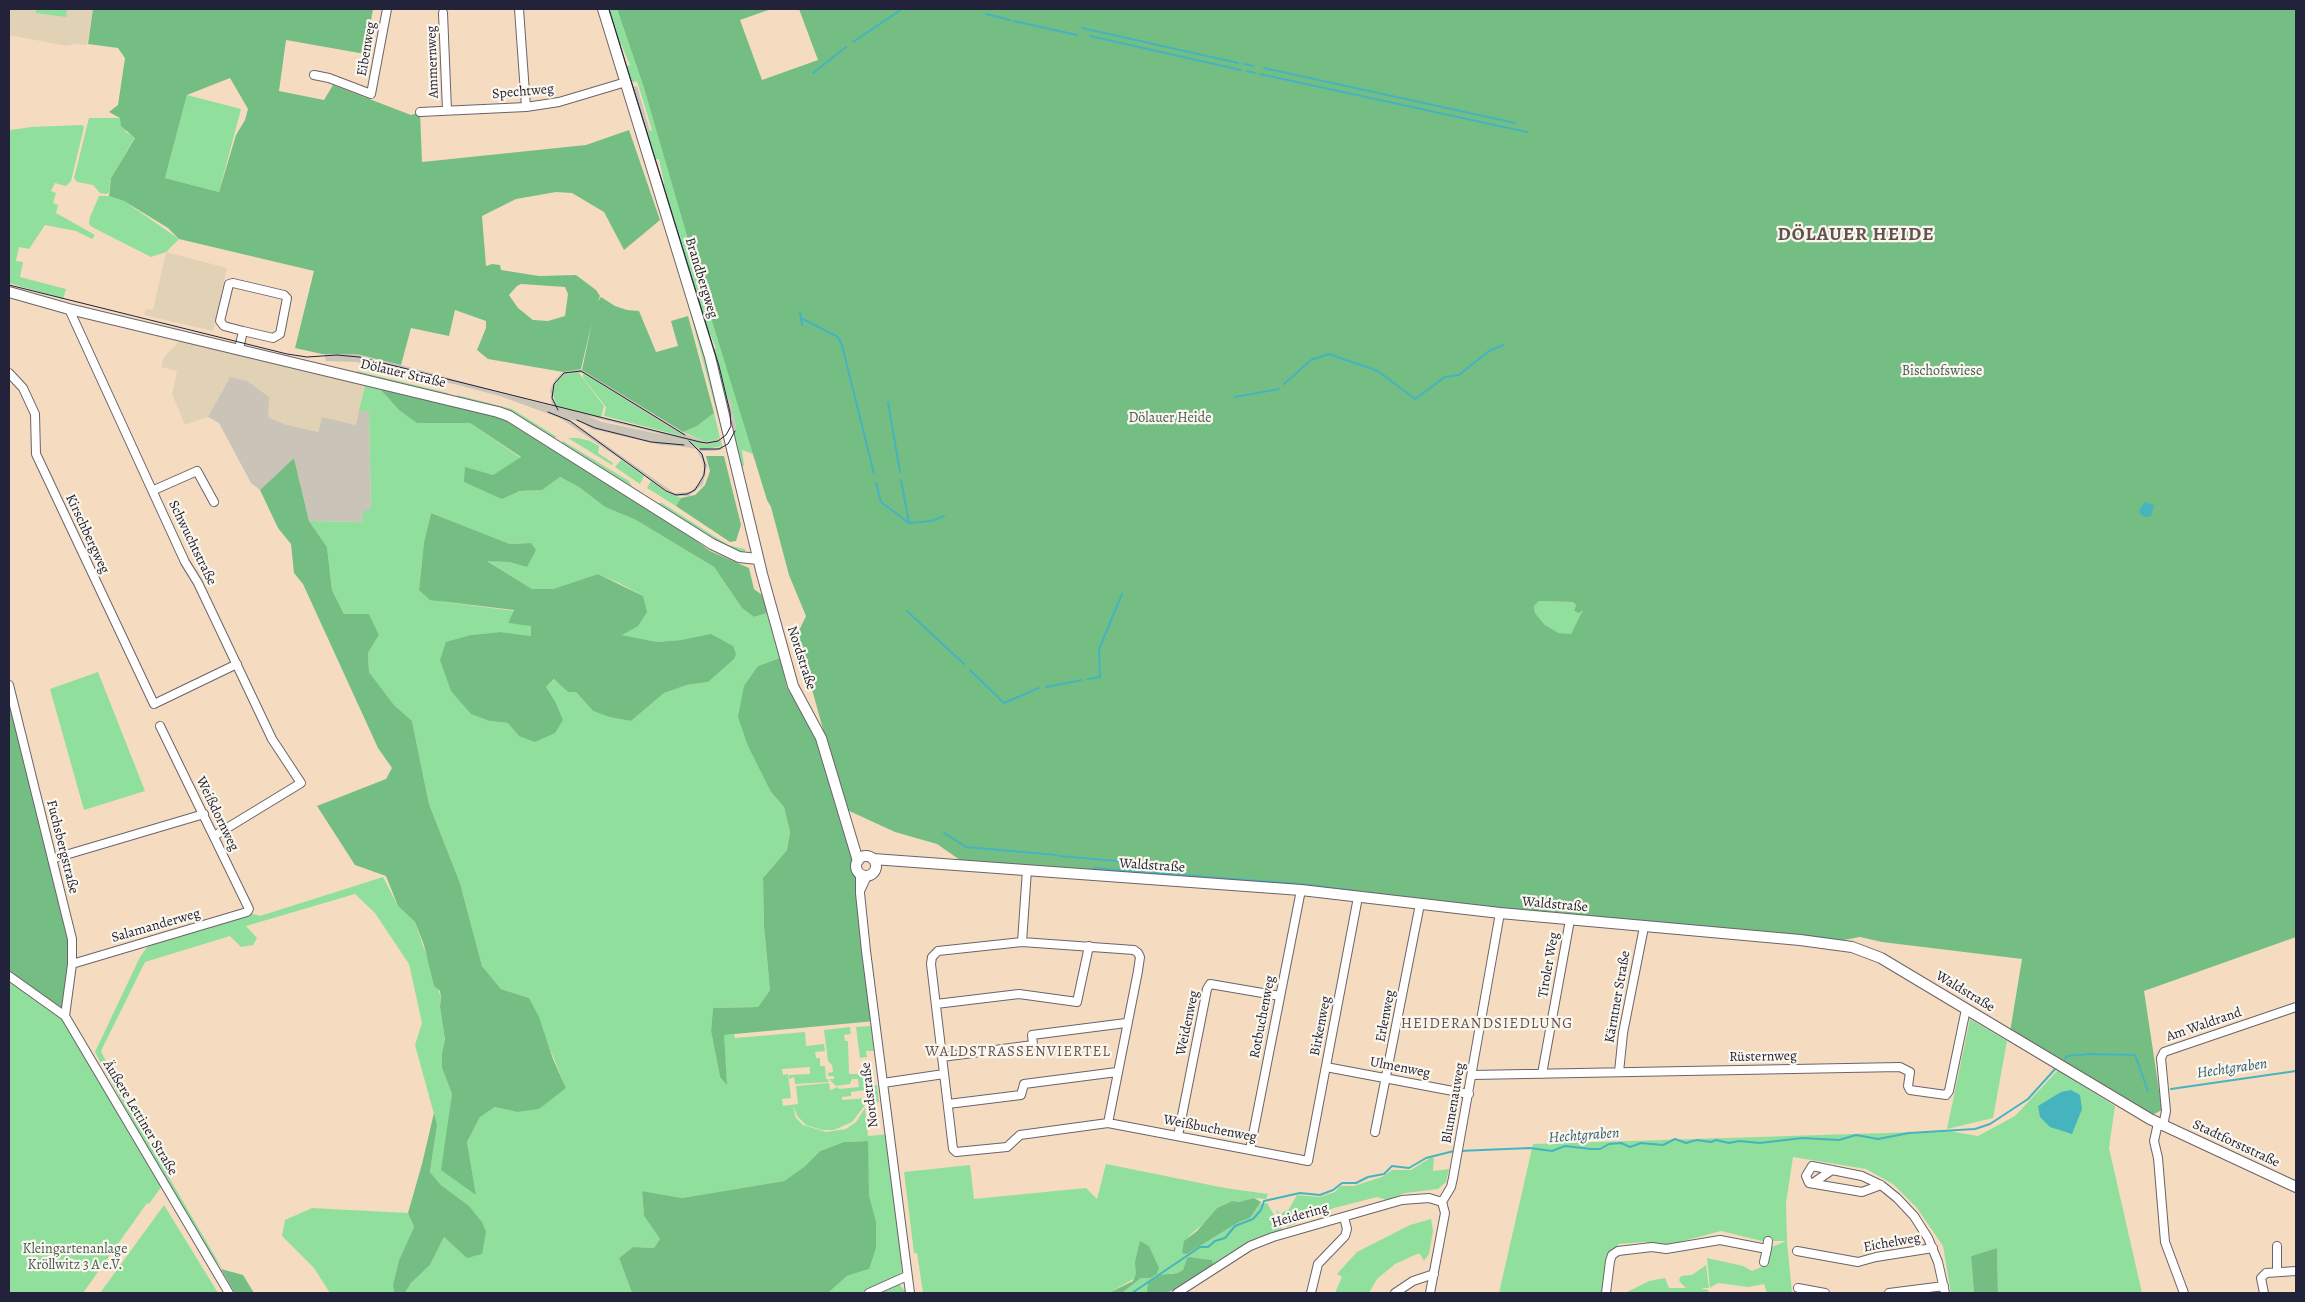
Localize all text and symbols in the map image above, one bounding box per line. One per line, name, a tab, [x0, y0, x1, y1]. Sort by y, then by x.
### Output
street label: Eibenweg	[354, 20, 380, 78]
street label: Ammernweg	[423, 25, 443, 99]
street label: Spechtweg	[491, 81, 555, 103]
district label: DÖLAUER HEIDE	[1776, 224, 1936, 246]
street label: Brandbergweg	[681, 236, 721, 320]
street label: Dölauer Straße	[359, 356, 447, 392]
park label: Bischofswiese	[1902, 364, 1982, 380]
park label: Dölauer Heide	[1128, 411, 1212, 427]
street label: Kirschbergweg	[61, 492, 113, 576]
street label: Schwuchtstraße	[164, 498, 220, 588]
street label: Nordstraße	[783, 624, 819, 692]
street label: Weißdornweg	[192, 774, 242, 854]
street label: Fuchsbergstraße	[42, 798, 82, 896]
street label: Waldstraße	[1119, 855, 1185, 877]
street label: Waldstraße	[1521, 894, 1589, 916]
street label: Salamanderweg	[110, 905, 202, 947]
street label: Tiroler Weg	[1535, 931, 1563, 999]
street label: Kärntner Straße	[1602, 950, 1634, 1044]
street label: Waldstraße	[1932, 968, 1998, 1016]
street label: Rotbuchenweg	[1247, 974, 1279, 1060]
street label: Erlenweg	[1373, 988, 1399, 1044]
street label: Weidenweg	[1173, 989, 1203, 1057]
street label: Birkenweg	[1307, 995, 1335, 1057]
street label: Am Waldrand	[2164, 1004, 2244, 1046]
district label: HEIDERANDSIEDLUNG	[1399, 1015, 1575, 1033]
district label: WALDSTRASSENVIERTEL	[923, 1043, 1113, 1061]
street label: Rüsternweg	[1729, 1048, 1797, 1066]
street label: Ulmenweg	[1368, 1054, 1432, 1082]
water label: Hechtgraben	[2196, 1055, 2268, 1083]
street label: Äußere Lettiner Straße	[99, 1057, 181, 1179]
street label: Nordstraße	[858, 1061, 882, 1129]
street label: Blumenauweg	[1439, 1061, 1469, 1145]
street label: Weißbuchenweg	[1162, 1112, 1258, 1146]
street label: Stadtforststraße	[2190, 1116, 2282, 1172]
water label: Hechtgraben	[1548, 1125, 1620, 1147]
street label: Heidering	[1270, 1200, 1330, 1232]
street label: Eichelweg	[1862, 1230, 1922, 1256]
park label: Kleingartenanlage Kröllwitz 3 A e.V.	[23, 1242, 127, 1274]

